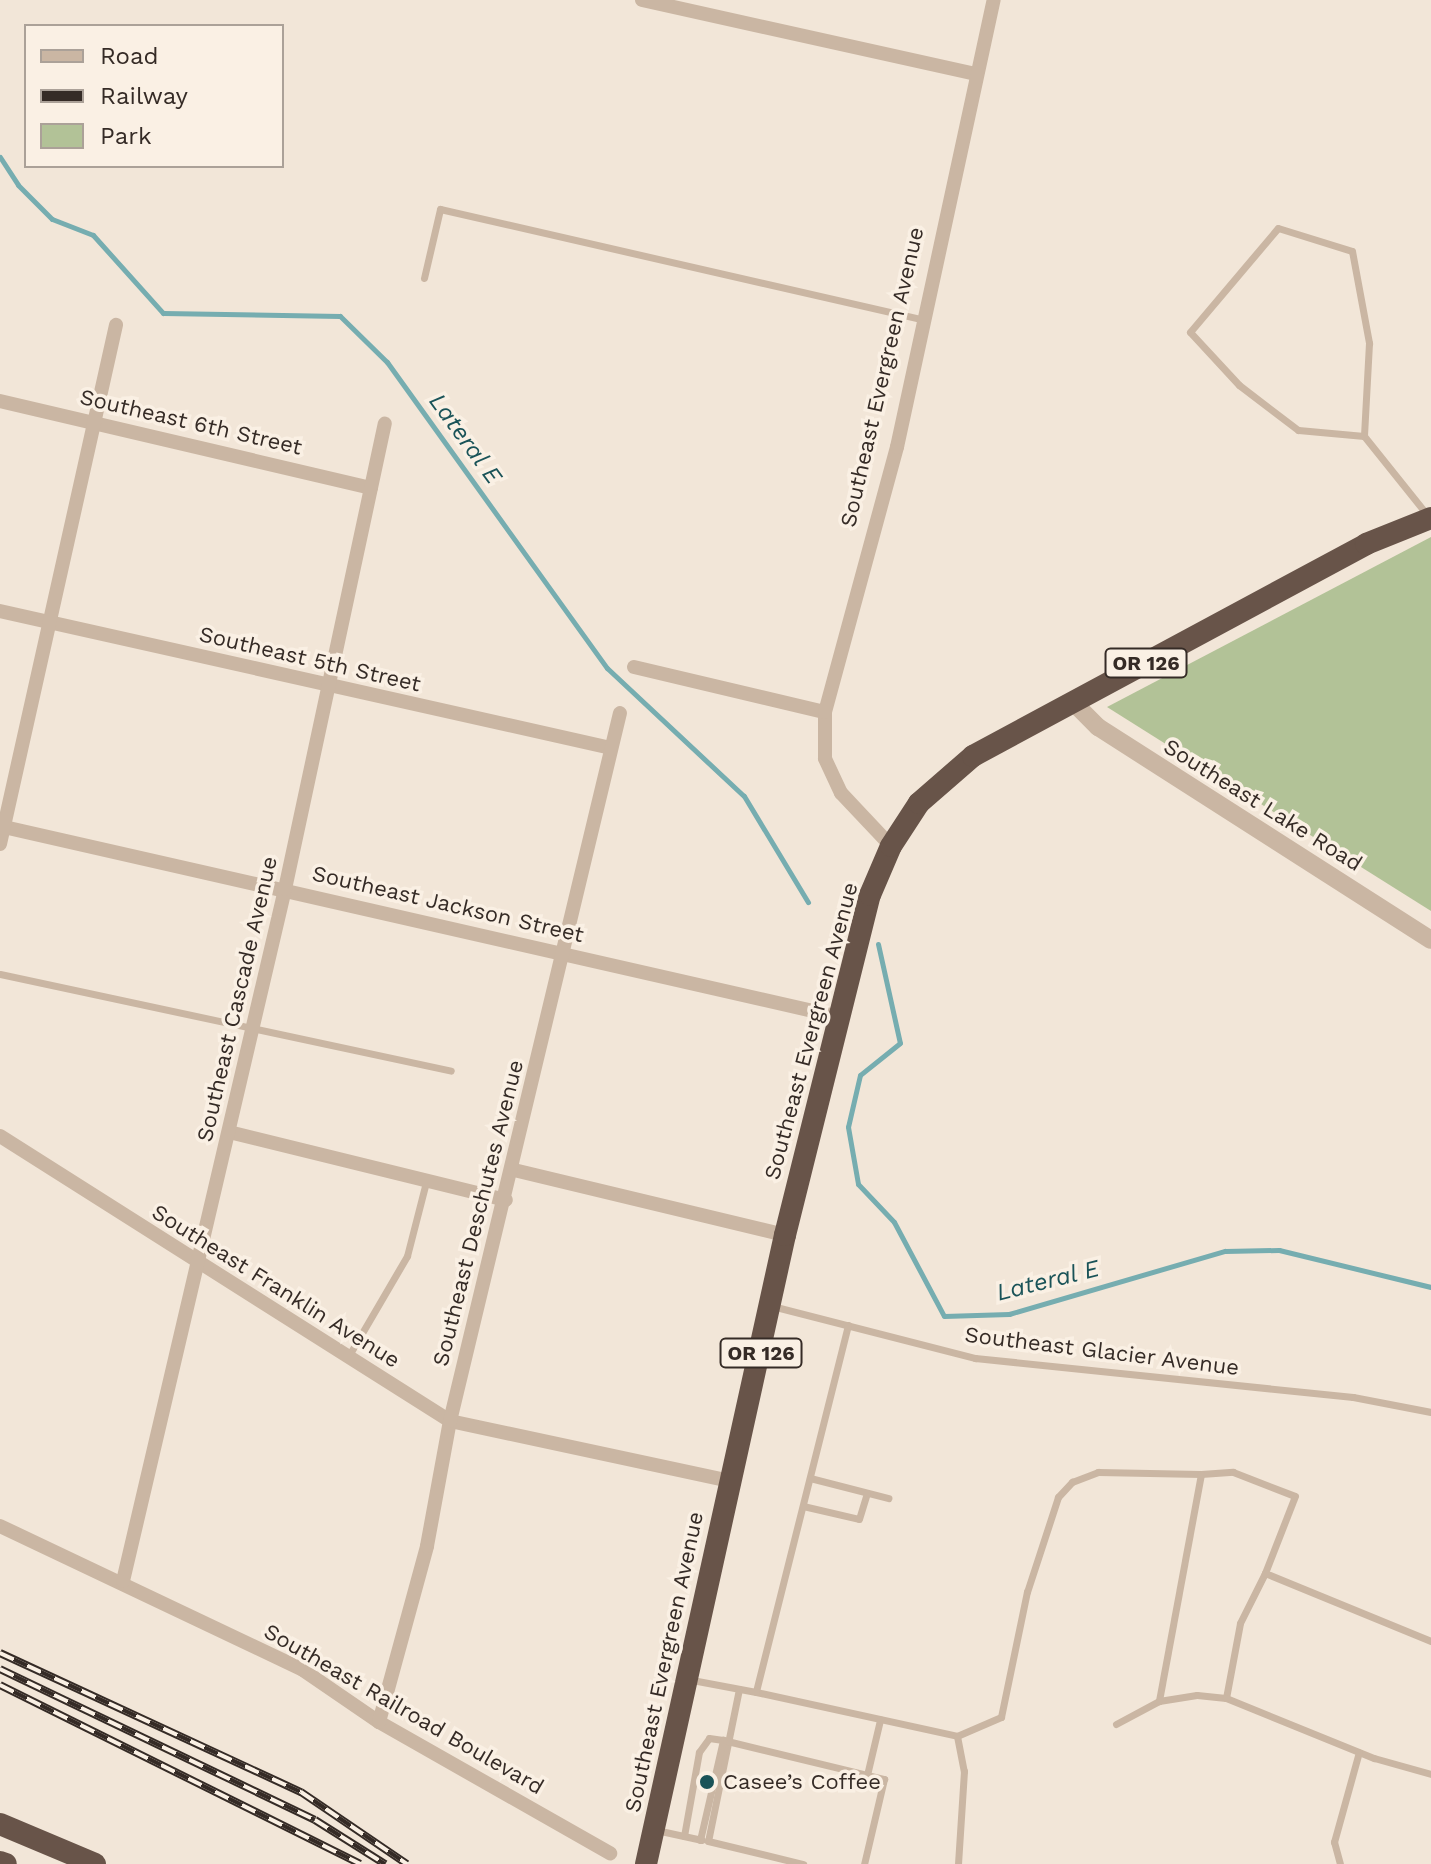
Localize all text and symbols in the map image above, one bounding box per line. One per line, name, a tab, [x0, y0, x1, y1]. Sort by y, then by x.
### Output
legend	[24, 24, 284, 168]
text: Road	[100, 42, 159, 70]
text: Railway	[100, 82, 188, 110]
text: Park	[100, 122, 152, 150]
street label: Southeast Evergreen Avenue	[835, 224, 929, 530]
street label: Southeast 6th Street	[77, 384, 305, 460]
water label: Lateral E	[422, 388, 508, 490]
street label: Southeast 5th Street	[197, 621, 423, 697]
road number: OR 126	[1104, 647, 1188, 679]
street label: Southeast Lake Road	[1159, 733, 1367, 877]
street label: Southeast Cascade Avenue	[191, 853, 283, 1145]
street label: Southeast Jackson Street	[309, 860, 587, 948]
street label: Southeast Evergreen Avenue	[758, 879, 864, 1183]
street label: Southeast Deschutes Avenue	[427, 1057, 529, 1369]
street label: Southeast Franklin Avenue	[147, 1198, 405, 1374]
water label: Lateral E	[993, 1254, 1103, 1308]
street label: Southeast Glacier Avenue	[963, 1321, 1241, 1381]
road number: OR 126	[719, 1337, 803, 1369]
street label: Southeast Evergreen Avenue	[619, 1509, 709, 1815]
street label: Southeast Railroad Boulevard	[259, 1618, 549, 1800]
place label: Casee’s Coffee	[723, 1769, 881, 1795]
marker: Casee’s Coffee	[698, 1773, 716, 1791]

